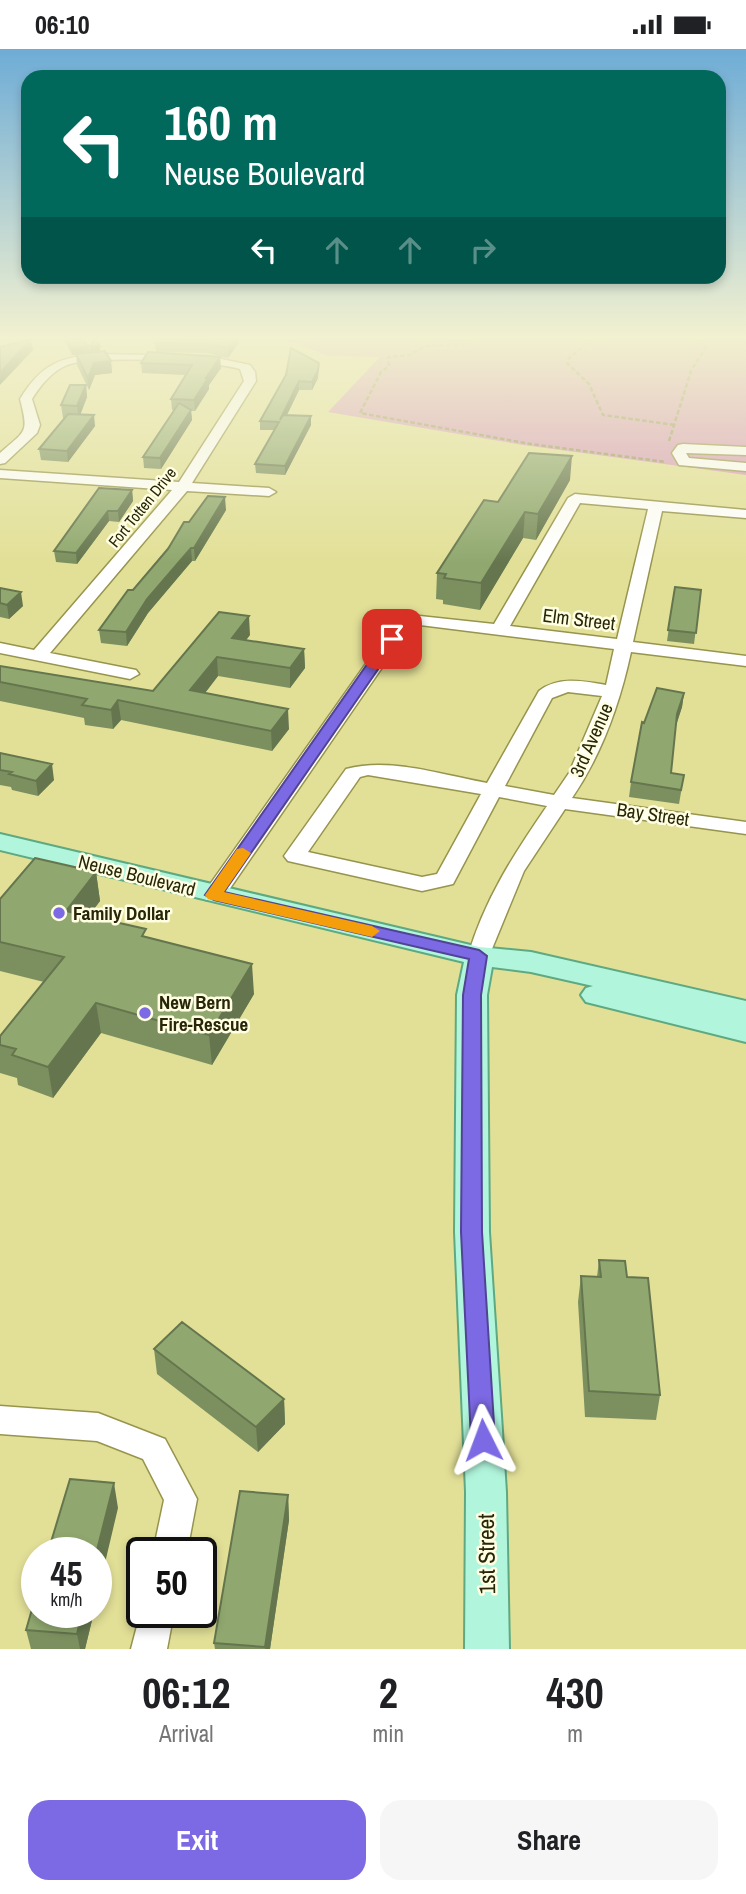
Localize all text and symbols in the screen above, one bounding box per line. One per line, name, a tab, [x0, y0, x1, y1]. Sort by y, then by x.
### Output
text: 06:10	[35, 7, 90, 42]
text: 160 m	[164, 89, 278, 155]
icon: left	[49, 98, 140, 189]
text: Neuse Boulevard	[164, 152, 365, 195]
icon: left	[245, 231, 283, 269]
icon: ahead	[318, 231, 356, 269]
icon: ahead	[391, 231, 429, 269]
icon: right	[464, 231, 502, 269]
street label: Fort Totten Drive	[103, 462, 181, 552]
street label: Elm Street	[541, 602, 617, 636]
pin	[362, 609, 422, 669]
icon: arrive	[373, 620, 411, 658]
street label: 3rd Avenue	[563, 699, 619, 781]
street label: Bay Street	[615, 796, 691, 832]
street label: Neuse Boulevard	[76, 848, 198, 902]
place label: Family Dollar	[73, 900, 170, 926]
marker: Family Dollar	[51, 905, 67, 921]
place label: New Bern Fire-Rescue	[159, 989, 249, 1037]
marker: New Bern Fire-Rescue	[137, 1005, 153, 1021]
position arrow	[446, 1403, 520, 1477]
street label: 1st Street	[470, 1513, 502, 1595]
speed limit sign: 50	[126, 1537, 217, 1628]
text: 45	[51, 1550, 82, 1597]
text: km/h	[51, 1587, 83, 1612]
text: 06:12	[142, 1665, 230, 1721]
text: 2	[379, 1665, 398, 1721]
text: 430	[546, 1665, 604, 1721]
text: Arrival	[159, 1718, 214, 1749]
text: min	[373, 1718, 404, 1749]
text: m	[567, 1718, 583, 1749]
button: Exit	[28, 1800, 366, 1880]
button: Share	[380, 1800, 718, 1880]

